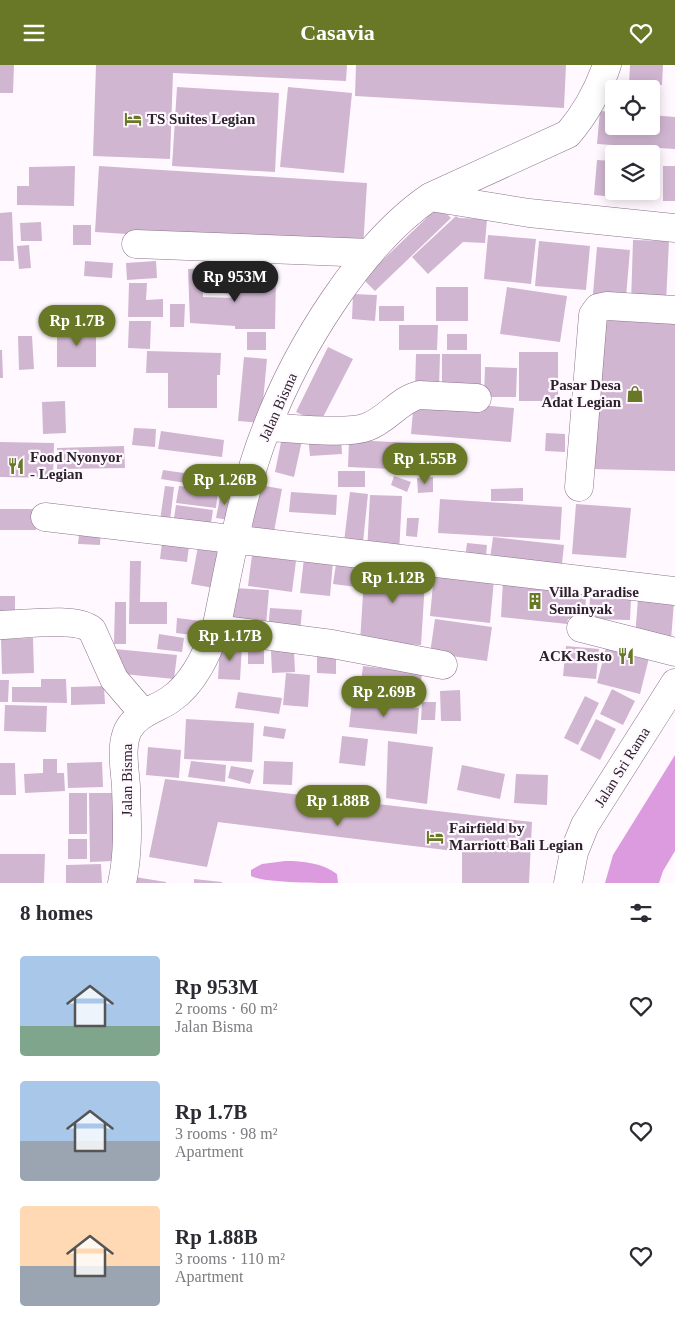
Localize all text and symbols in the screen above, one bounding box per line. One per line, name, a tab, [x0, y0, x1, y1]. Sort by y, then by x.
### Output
icon: menu	[20, 19, 48, 47]
icon: heart	[627, 19, 655, 47]
text: Casavia	[300, 20, 375, 45]
map controls	[605, 80, 660, 200]
button: locate	[605, 80, 660, 135]
hotel icon: TS Suites Legian	[123, 109, 143, 129]
place label: TS Suites Legian	[147, 111, 256, 127]
button: layers	[605, 145, 660, 200]
pin: Rp 953M	[189, 261, 281, 303]
text: Rp 953M	[203, 268, 267, 285]
pin: Rp 1.7B	[31, 305, 123, 347]
text: Rp 1.7B	[49, 312, 105, 329]
street label: Jalan Bisma	[256, 370, 300, 444]
place label: Pasar Desa Adat Legian	[541, 377, 622, 410]
shop icon: Pasar Desa Adat Legian	[625, 384, 645, 404]
pin: Rp 1.55B	[373, 443, 477, 485]
place label: Food Nyonyor - Legian	[30, 449, 122, 482]
text: Rp 1.55B	[393, 450, 457, 467]
restaurant icon: Food Nyonyor - Legian	[6, 456, 26, 476]
pin: Rp 1.26B	[173, 463, 277, 506]
text: Rp 1.26B	[193, 471, 257, 488]
pin: Rp 1.12B	[341, 561, 445, 604]
text: Rp 1.12B	[361, 569, 425, 586]
place label: Villa Paradise Seminyak	[549, 584, 639, 617]
building icon: Villa Paradise Seminyak	[525, 591, 545, 611]
pin: Rp 1.17B	[178, 619, 282, 662]
text: Rp 1.17B	[198, 627, 262, 644]
restaurant icon: ACK Resto	[616, 646, 636, 666]
place label: ACK Resto	[539, 648, 612, 664]
pin: Rp 2.69B	[332, 675, 436, 718]
text: Rp 2.69B	[352, 683, 416, 700]
street label: Jalan Sri Rama	[591, 724, 653, 810]
street label: Jalan Bisma	[119, 743, 135, 816]
pin: Rp 1.88B	[286, 785, 390, 827]
text: Rp 1.88B	[306, 792, 370, 809]
place label: Fairfield by Marriott Bali Legian	[449, 820, 584, 853]
hotel icon: Fairfield by Marriott Bali Legian	[425, 827, 445, 847]
icon: filters	[627, 899, 655, 927]
text: 8 homes	[20, 901, 93, 925]
text: Rp 953M	[175, 975, 258, 999]
icon: home	[60, 976, 120, 1036]
icon: heart	[627, 992, 655, 1020]
text: 2 rooms · 60 m²	[175, 1000, 278, 1017]
text: Jalan Bisma	[175, 1018, 253, 1035]
text: Rp 1.7B	[175, 1100, 247, 1124]
icon: home	[60, 1101, 120, 1161]
icon: heart	[627, 1117, 655, 1145]
text: 3 rooms · 98 m²	[175, 1125, 278, 1142]
text: Apartment	[175, 1143, 243, 1160]
text: Rp 1.88B	[175, 1225, 258, 1249]
icon: home	[60, 1226, 120, 1286]
icon: heart	[627, 1242, 655, 1270]
text: 3 rooms · 110 m²	[175, 1250, 285, 1267]
text: Apartment	[175, 1268, 243, 1285]

